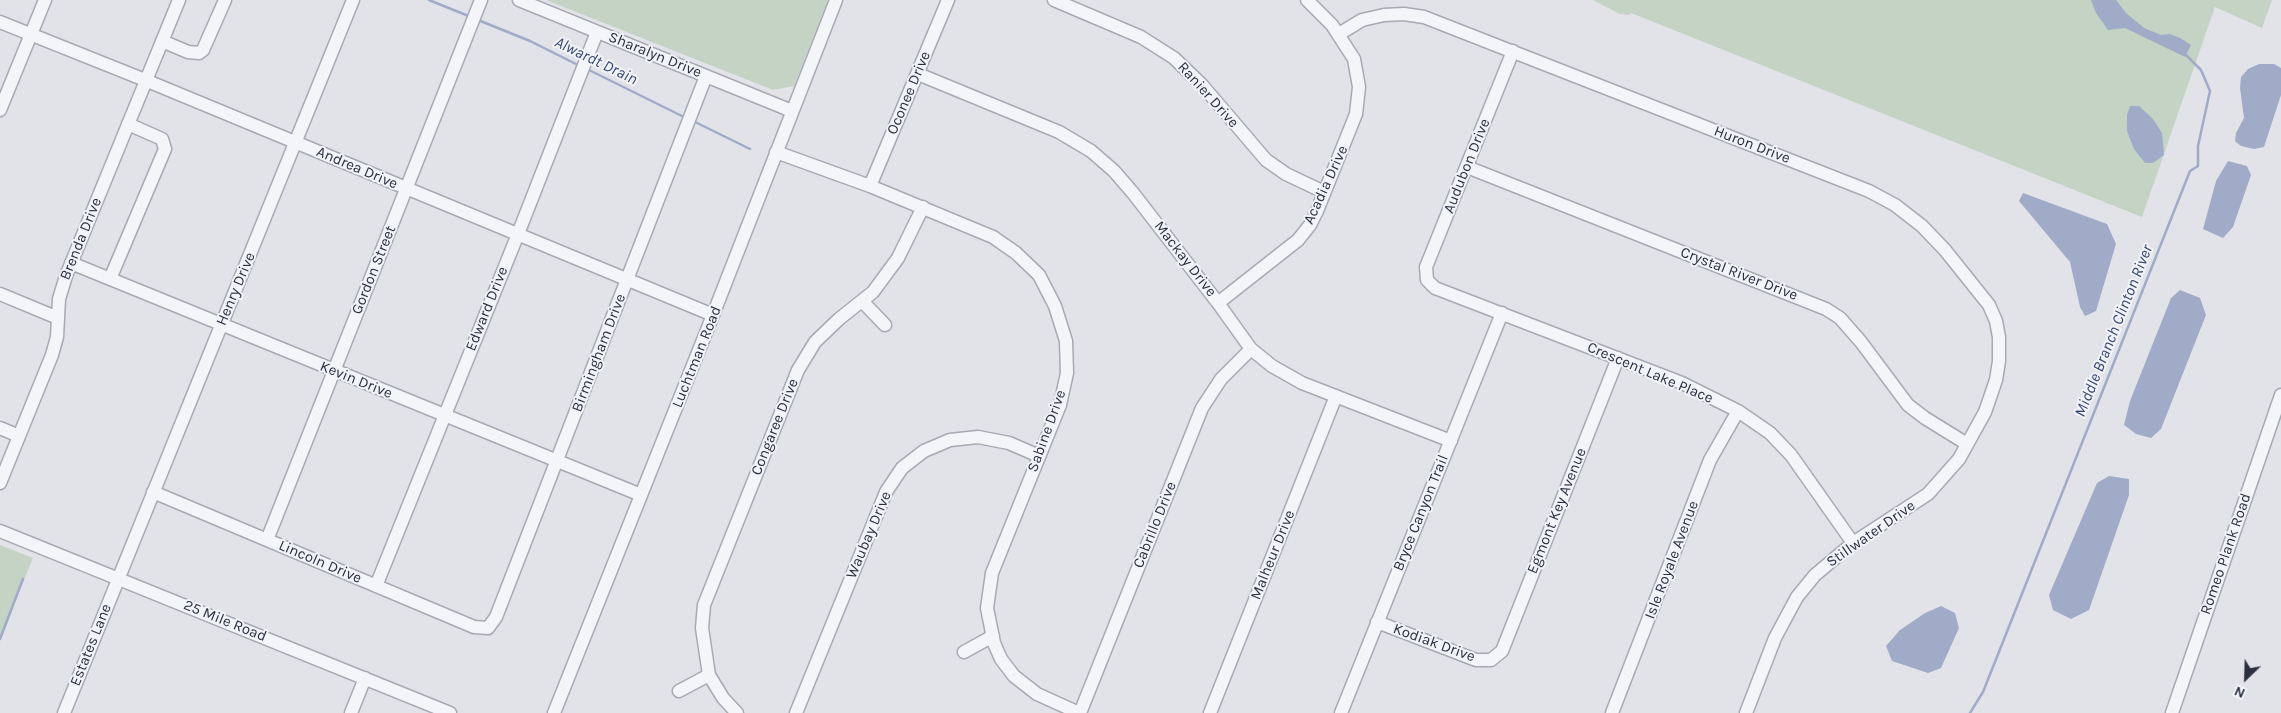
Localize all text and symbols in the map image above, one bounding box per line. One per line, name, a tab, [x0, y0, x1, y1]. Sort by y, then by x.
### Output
street label: Sharalyn Drive	[606, 28, 704, 82]
water label: Alwardt Drain	[551, 33, 641, 89]
street label: Oconee Drive	[883, 49, 935, 137]
street label: Ranier Drive	[1174, 58, 1242, 132]
street label: Audubon Drive	[1440, 116, 1494, 216]
street label: Huron Drive	[1711, 122, 1793, 168]
street label: Andrea Drive	[314, 143, 400, 193]
street label: Acadia Drive	[1300, 143, 1352, 227]
street label: Brenda Drive	[56, 195, 106, 283]
street label: Mackay Drive	[1150, 218, 1220, 300]
street label: Gordon Street	[348, 223, 400, 317]
water label: Middle Branch Clinton River	[2071, 242, 2157, 420]
street label: Crystal River Drive	[1678, 243, 1800, 305]
street label: Henry Drive	[213, 250, 259, 328]
street label: Edward Drive	[462, 264, 512, 354]
street label: Birmingham Drive	[568, 291, 630, 415]
street label: Luchtman Road	[668, 304, 726, 410]
street label: Crescent Lake Place	[1584, 338, 1716, 408]
street label: Kevin Drive	[317, 357, 395, 403]
street label: Congaree Drive	[747, 376, 803, 478]
street label: Sabine Drive	[1024, 387, 1070, 475]
street label: Egmont Key Avenue	[1524, 445, 1590, 577]
street label: Bryce Canyon Trail	[1389, 452, 1453, 574]
street label: Cabrillo Drive	[1130, 479, 1180, 571]
street label: Waubay Drive	[843, 489, 895, 581]
street label: Romeo Plank Road	[2197, 491, 2255, 617]
street label: Stillwater Drive	[1823, 497, 1919, 571]
street label: Isle Royale Avenue	[1641, 498, 1703, 622]
street label: Malheur Drive	[1247, 508, 1299, 602]
street label: Lincoln Drive	[276, 536, 364, 588]
street label: 25 Mile Road	[181, 596, 269, 646]
street label: Estates Lane	[66, 601, 116, 689]
street label: Kodiak Drive	[1391, 620, 1477, 666]
north arrow	[2221, 653, 2271, 703]
text: N	[2232, 682, 2248, 702]

